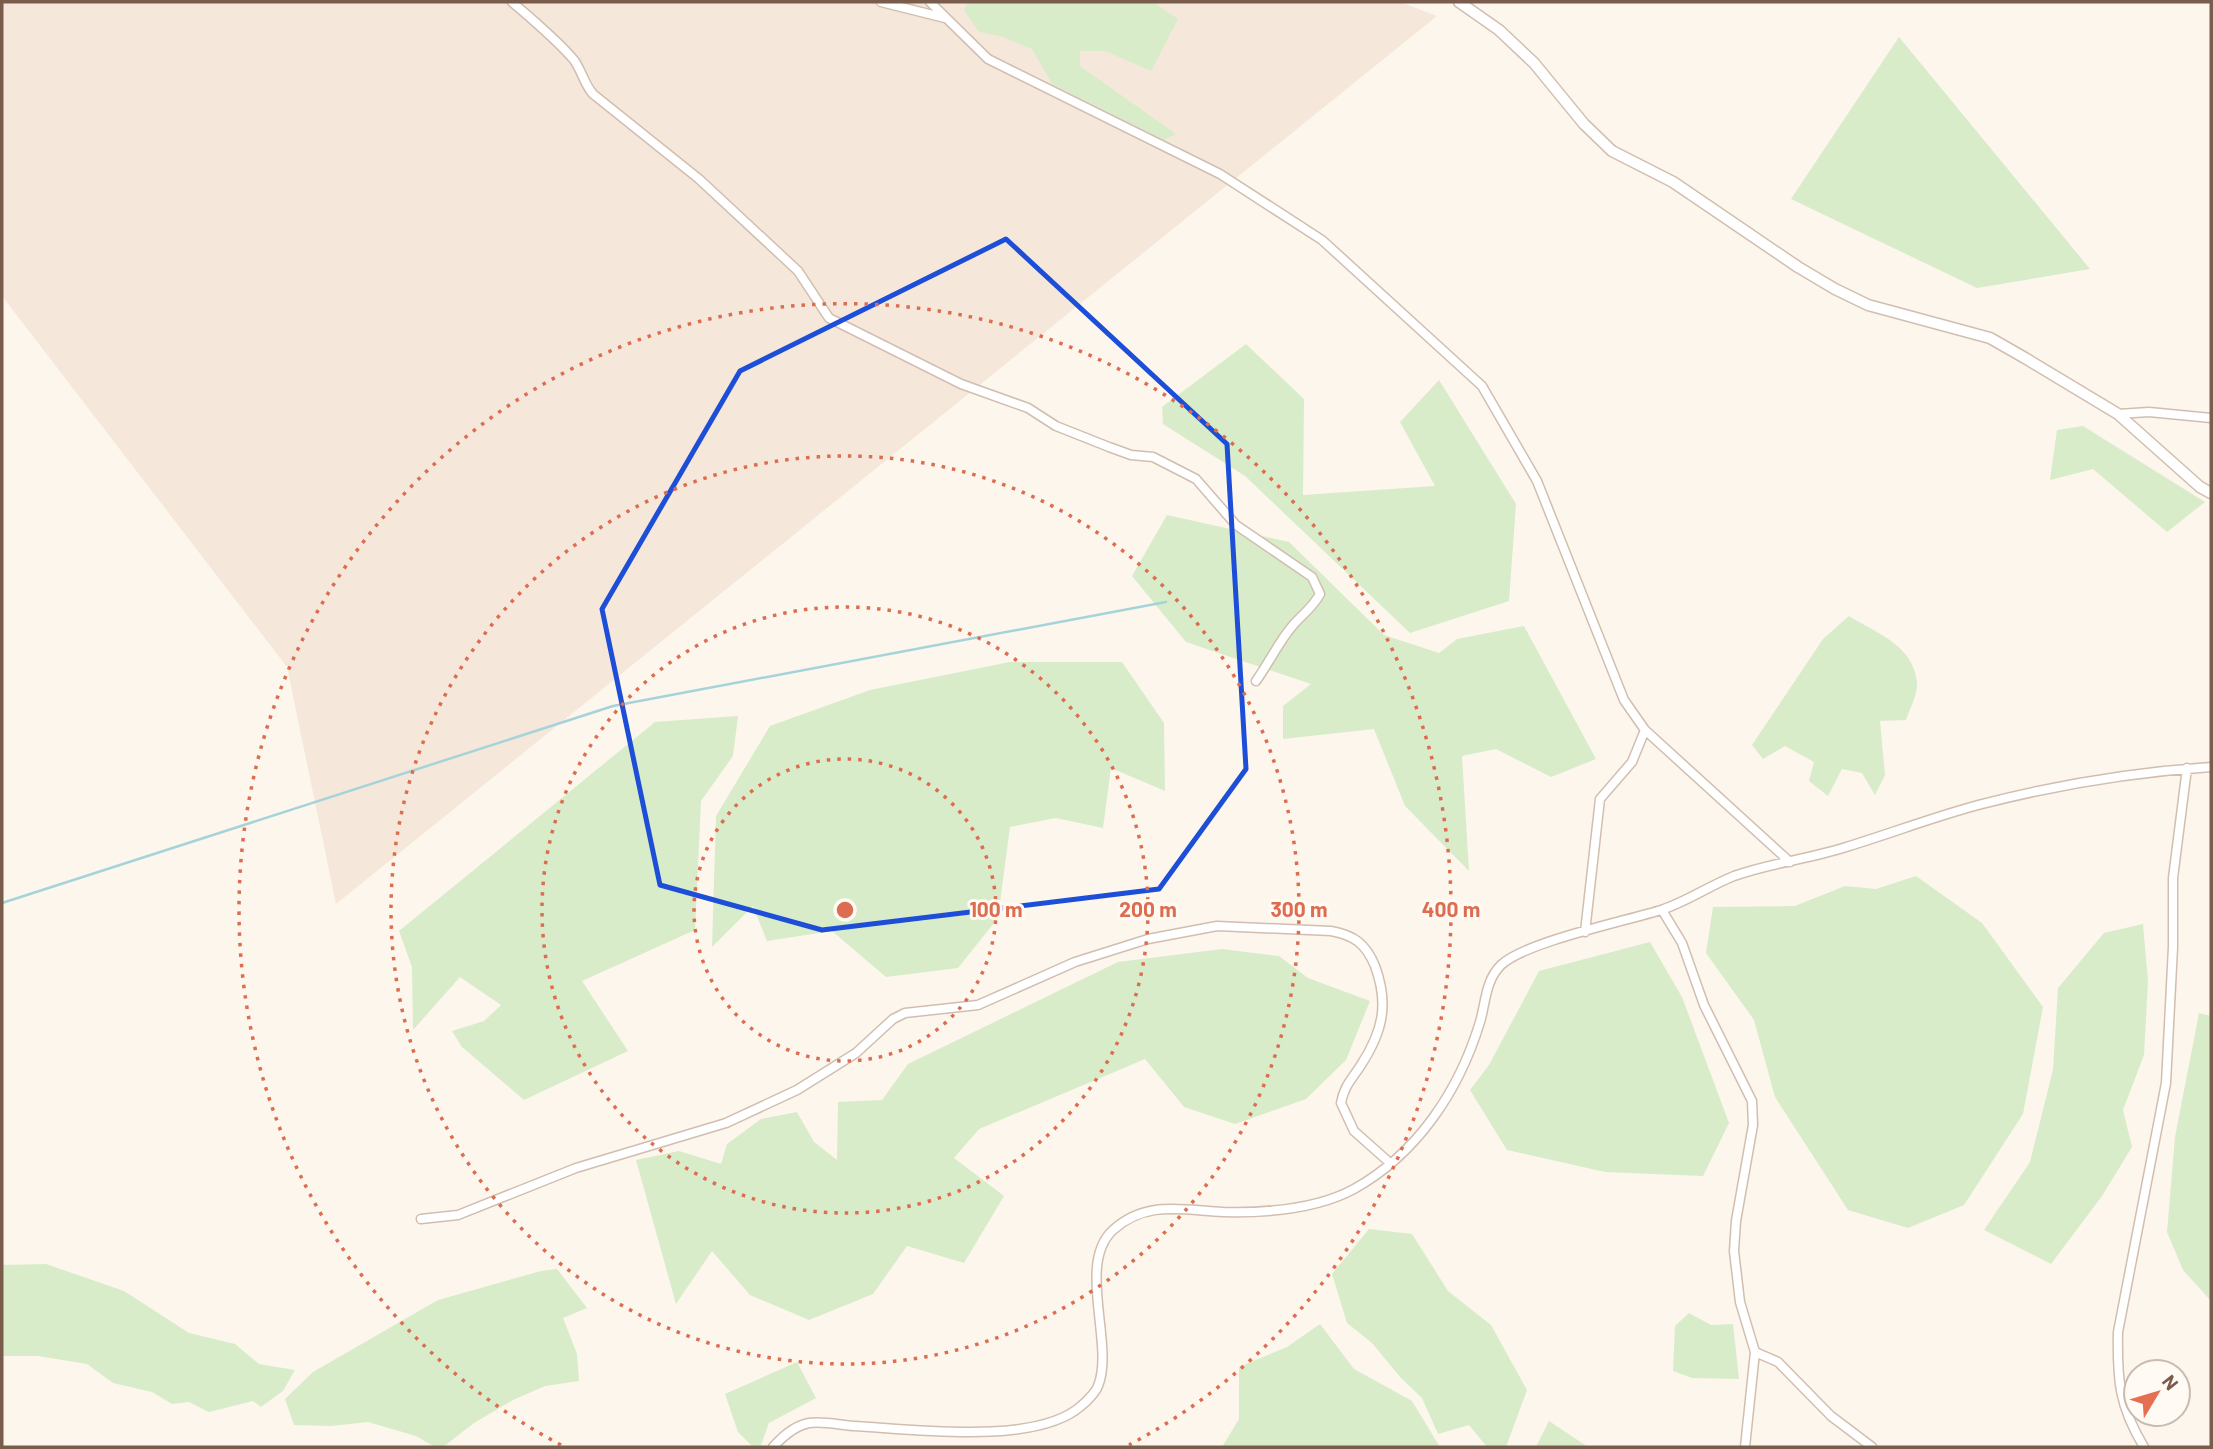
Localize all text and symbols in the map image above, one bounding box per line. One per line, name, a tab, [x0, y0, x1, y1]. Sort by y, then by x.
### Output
text: 100 m	[969, 896, 1023, 921]
text: 200 m	[1119, 896, 1177, 921]
text: 300 m	[1270, 896, 1328, 921]
text: 400 m	[1422, 896, 1480, 921]
centre of rings	[833, 898, 857, 922]
north arrow	[2122, 1358, 2192, 1428]
text: N	[2158, 1370, 2184, 1394]

